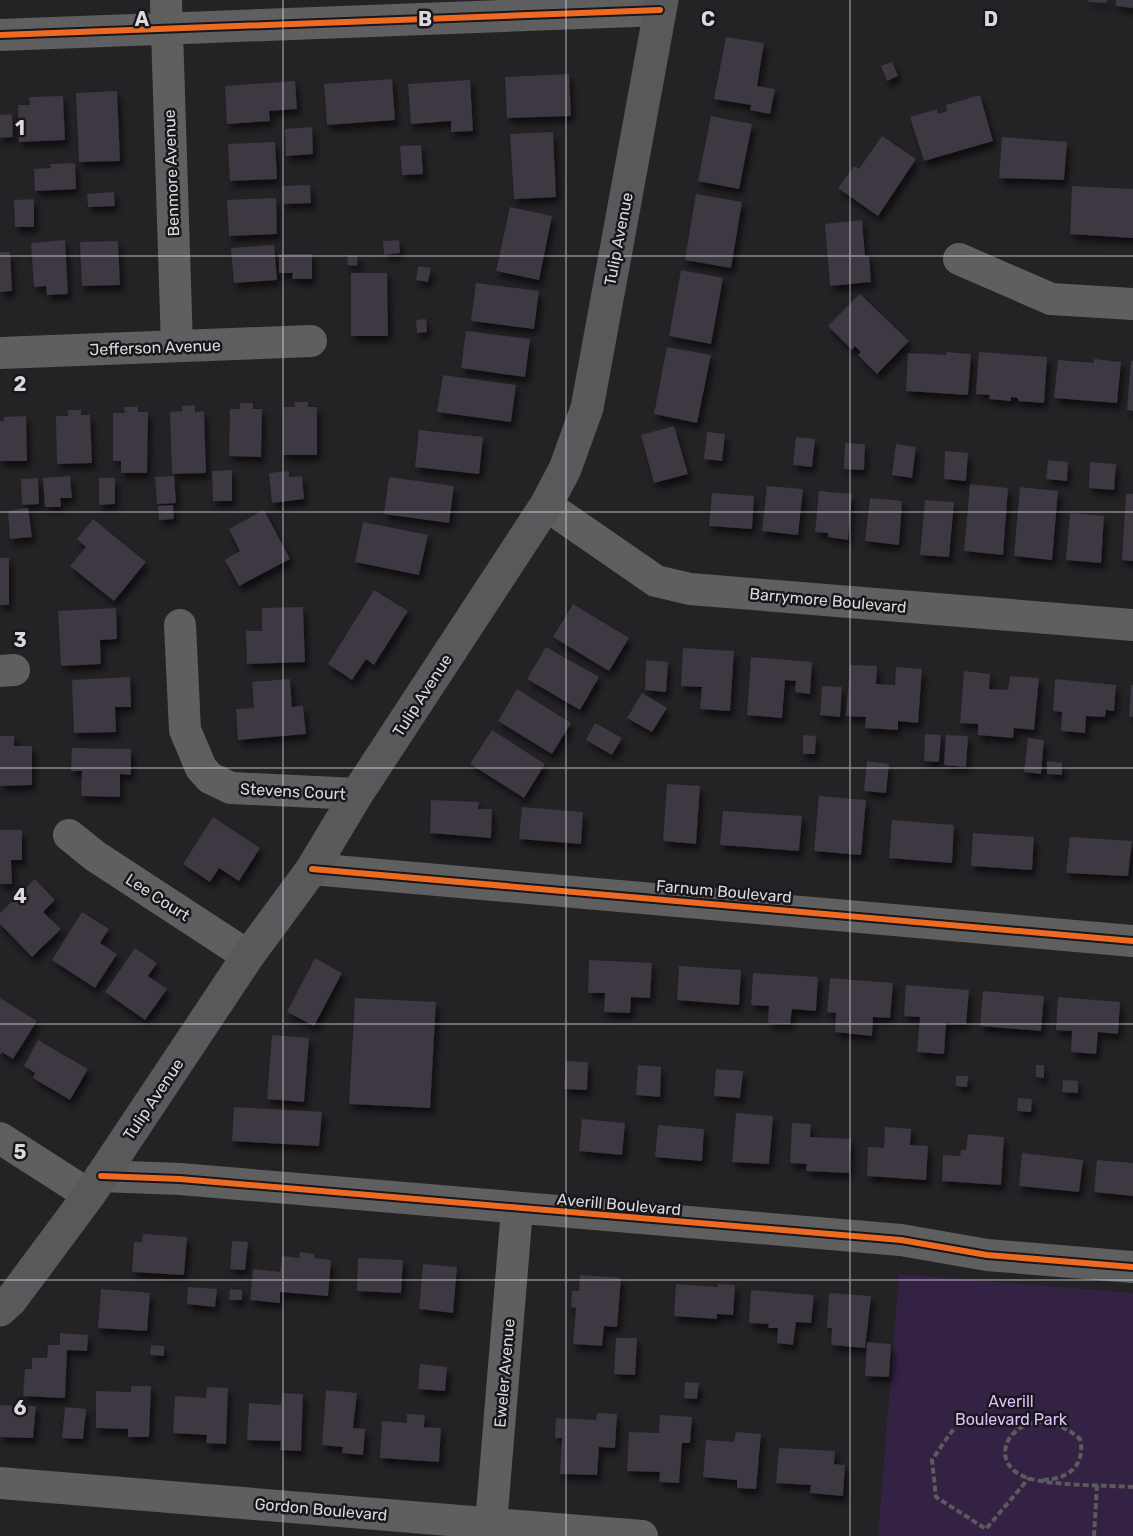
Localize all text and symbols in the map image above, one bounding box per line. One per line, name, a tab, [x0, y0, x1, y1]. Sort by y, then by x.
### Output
text: A	[135, 7, 150, 31]
text: B	[418, 7, 432, 31]
text: C	[701, 7, 715, 31]
text: D	[984, 7, 998, 31]
street label: Benmore Avenue	[160, 109, 183, 237]
text: 1	[15, 116, 25, 140]
street label: Tulip Avenue	[600, 191, 637, 287]
street label: Jefferson Avenue	[89, 336, 221, 359]
text: 2	[14, 372, 27, 396]
street label: Barrymore Boulevard	[749, 584, 907, 617]
text: 3	[13, 628, 27, 652]
street label: Tulip Avenue	[389, 650, 456, 740]
street label: Stevens Court	[240, 779, 346, 804]
street label: Lee Court	[122, 870, 193, 925]
street label: Farnum Boulevard	[655, 876, 793, 907]
text: 4	[13, 884, 27, 908]
street label: Tulip Avenue	[119, 1055, 188, 1144]
text: 5	[14, 1140, 27, 1164]
street label: Averill Boulevard	[556, 1190, 682, 1219]
street label: Eweler Avenue	[490, 1318, 519, 1428]
park label: Averill Boulevard Park	[955, 1392, 1068, 1429]
text: 6	[13, 1396, 27, 1420]
street label: Gordon Boulevard	[254, 1494, 388, 1525]

